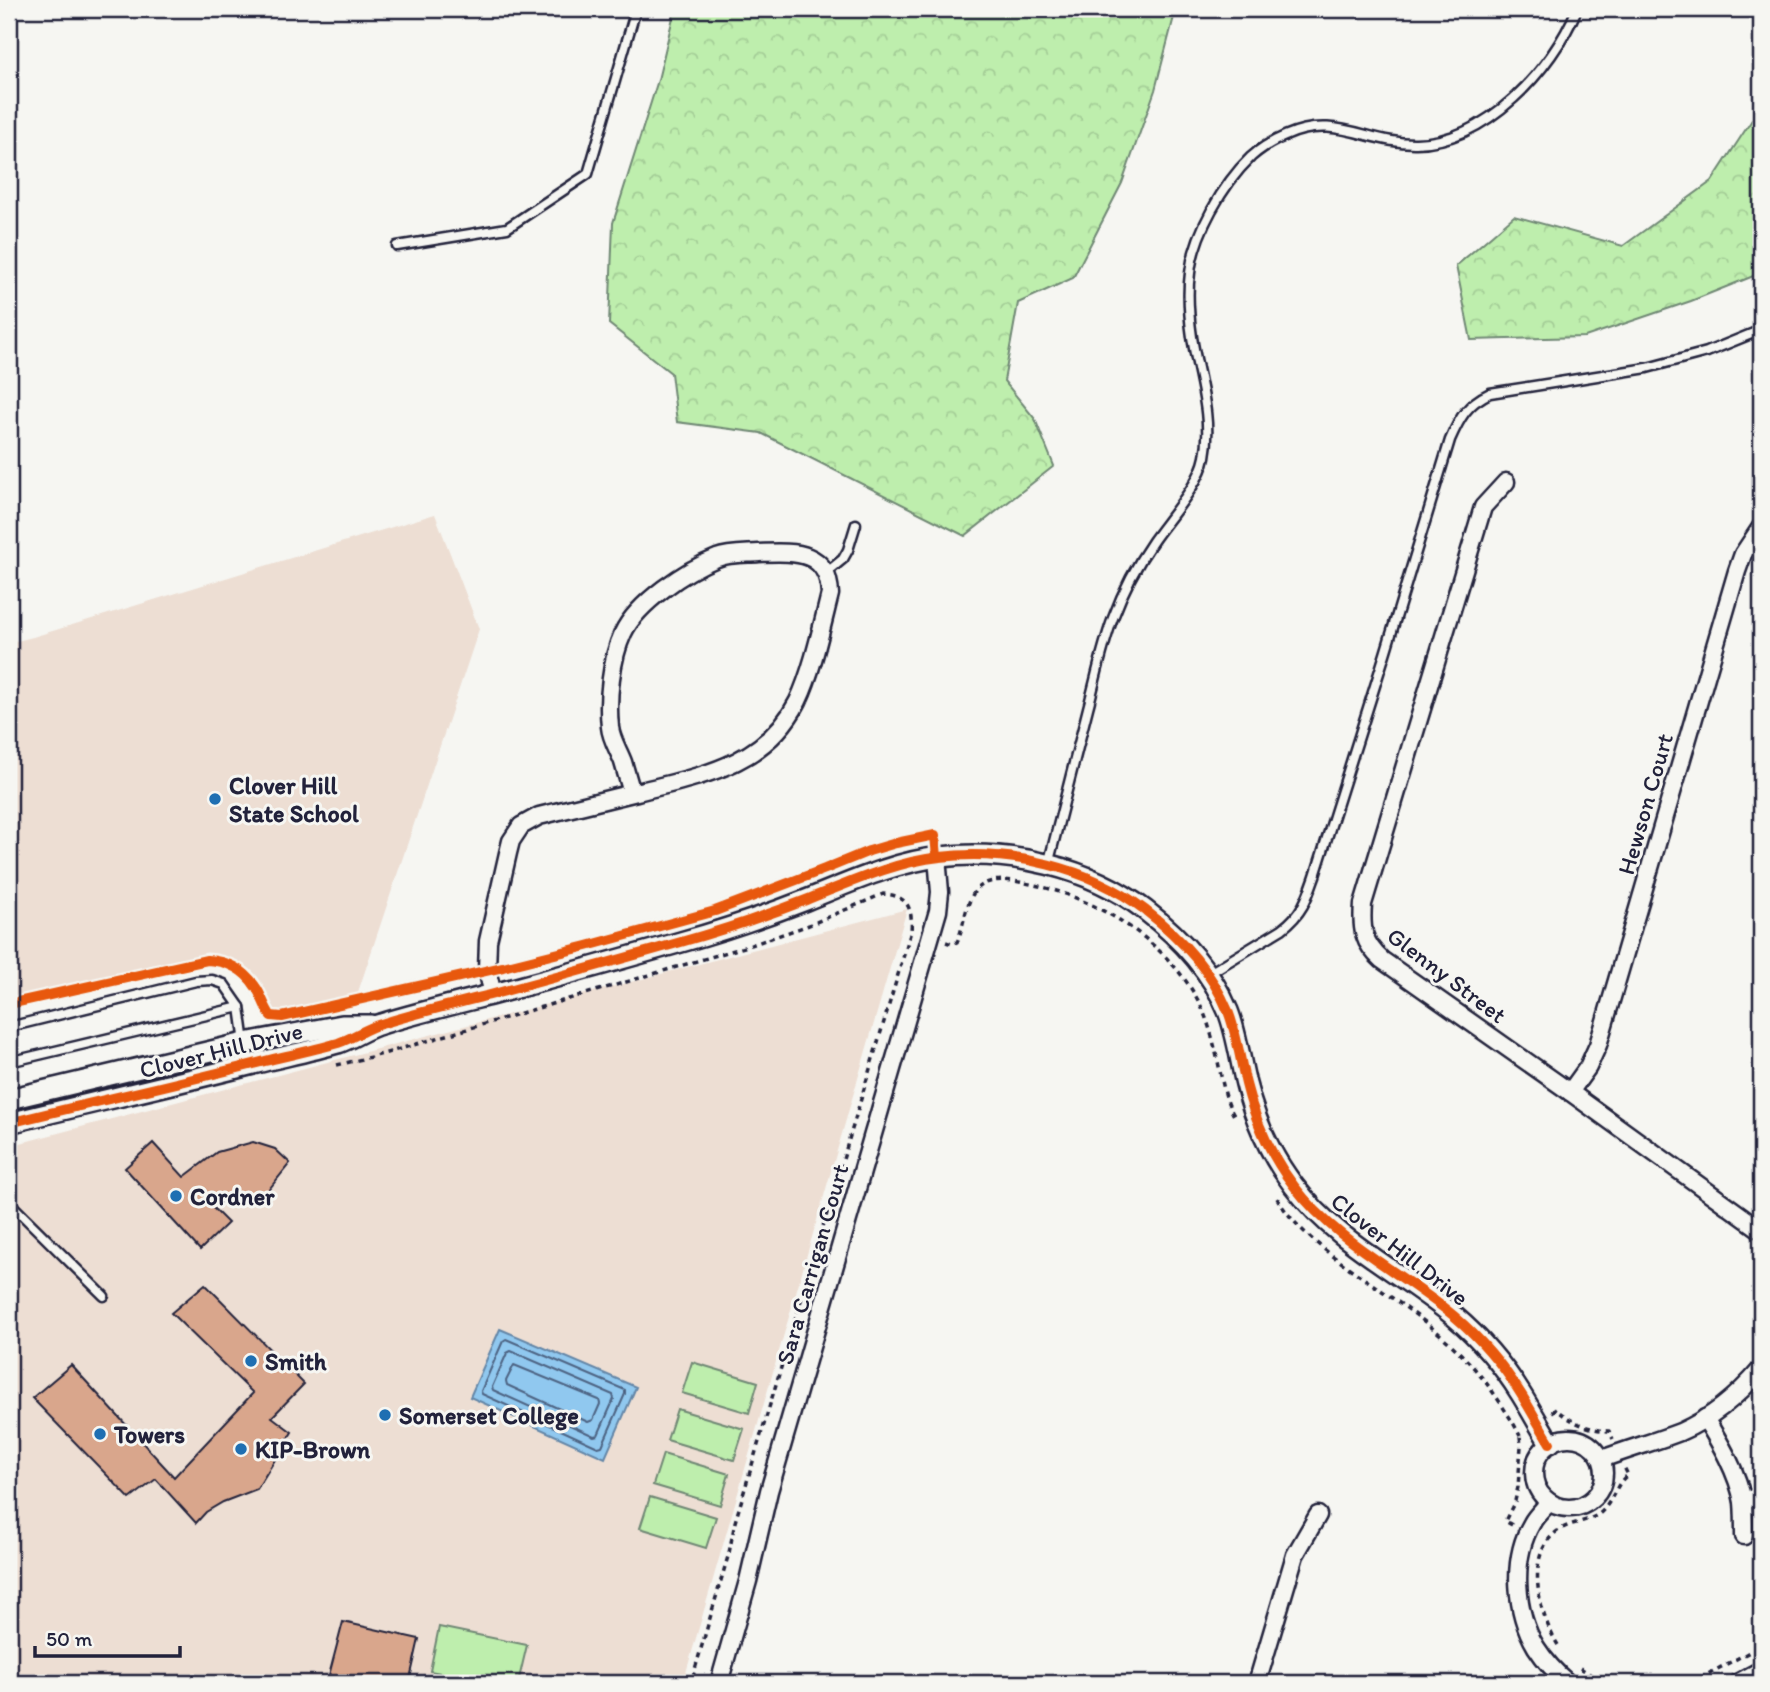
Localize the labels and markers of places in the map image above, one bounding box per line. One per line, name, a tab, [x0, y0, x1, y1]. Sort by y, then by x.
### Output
place label: Clover Hill State School	[229, 771, 359, 828]
marker: Clover Hill State School	[207, 791, 223, 807]
place label: Cordner	[190, 1182, 275, 1211]
marker: Cordner	[168, 1188, 184, 1204]
place label: Smith	[265, 1347, 327, 1376]
marker: Smith	[243, 1353, 259, 1369]
place label: Somerset College	[399, 1401, 579, 1431]
marker: Somerset College	[377, 1407, 393, 1423]
place label: Towers	[113, 1420, 185, 1449]
marker: Towers	[92, 1426, 108, 1442]
place label: KIP-Brown	[255, 1435, 370, 1464]
marker: KIP-Brown	[233, 1441, 249, 1457]

